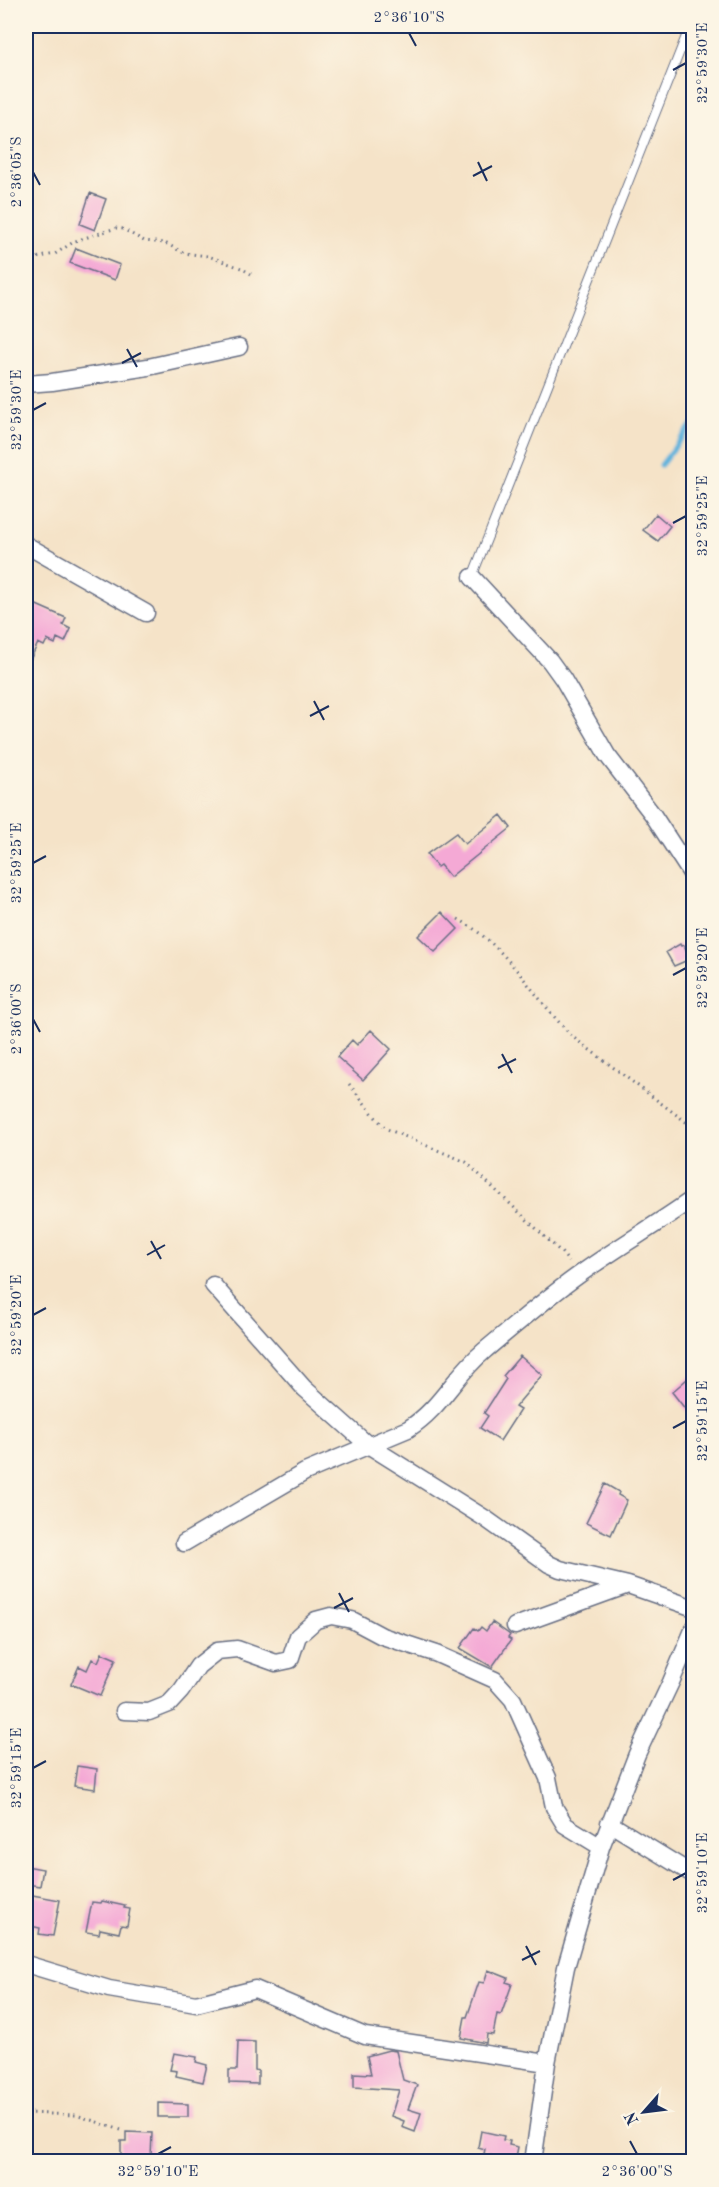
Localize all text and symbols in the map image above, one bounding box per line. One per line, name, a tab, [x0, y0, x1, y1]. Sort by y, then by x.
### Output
text: 2°36'10"S	[373, 11, 445, 26]
text: 32°59'30"E	[696, 23, 711, 103]
text: 2°36'05"S	[10, 136, 25, 208]
text: 32°59'30"E	[10, 370, 25, 450]
text: 32°59'25"E	[696, 476, 711, 556]
text: 32°59'25"E	[10, 823, 25, 903]
text: 32°59'20"E	[696, 928, 711, 1008]
text: 2°36'00"S	[10, 983, 25, 1055]
text: 32°59'20"E	[10, 1275, 25, 1355]
text: 32°59'15"E	[696, 1381, 711, 1461]
text: 32°59'15"E	[10, 1728, 25, 1808]
text: 32°59'10"E	[696, 1833, 711, 1913]
north arrow	[614, 2082, 674, 2142]
text: N	[622, 2108, 642, 2127]
text: 32°59'10"E	[118, 2165, 198, 2180]
text: 2°36'00"S	[601, 2165, 673, 2180]

